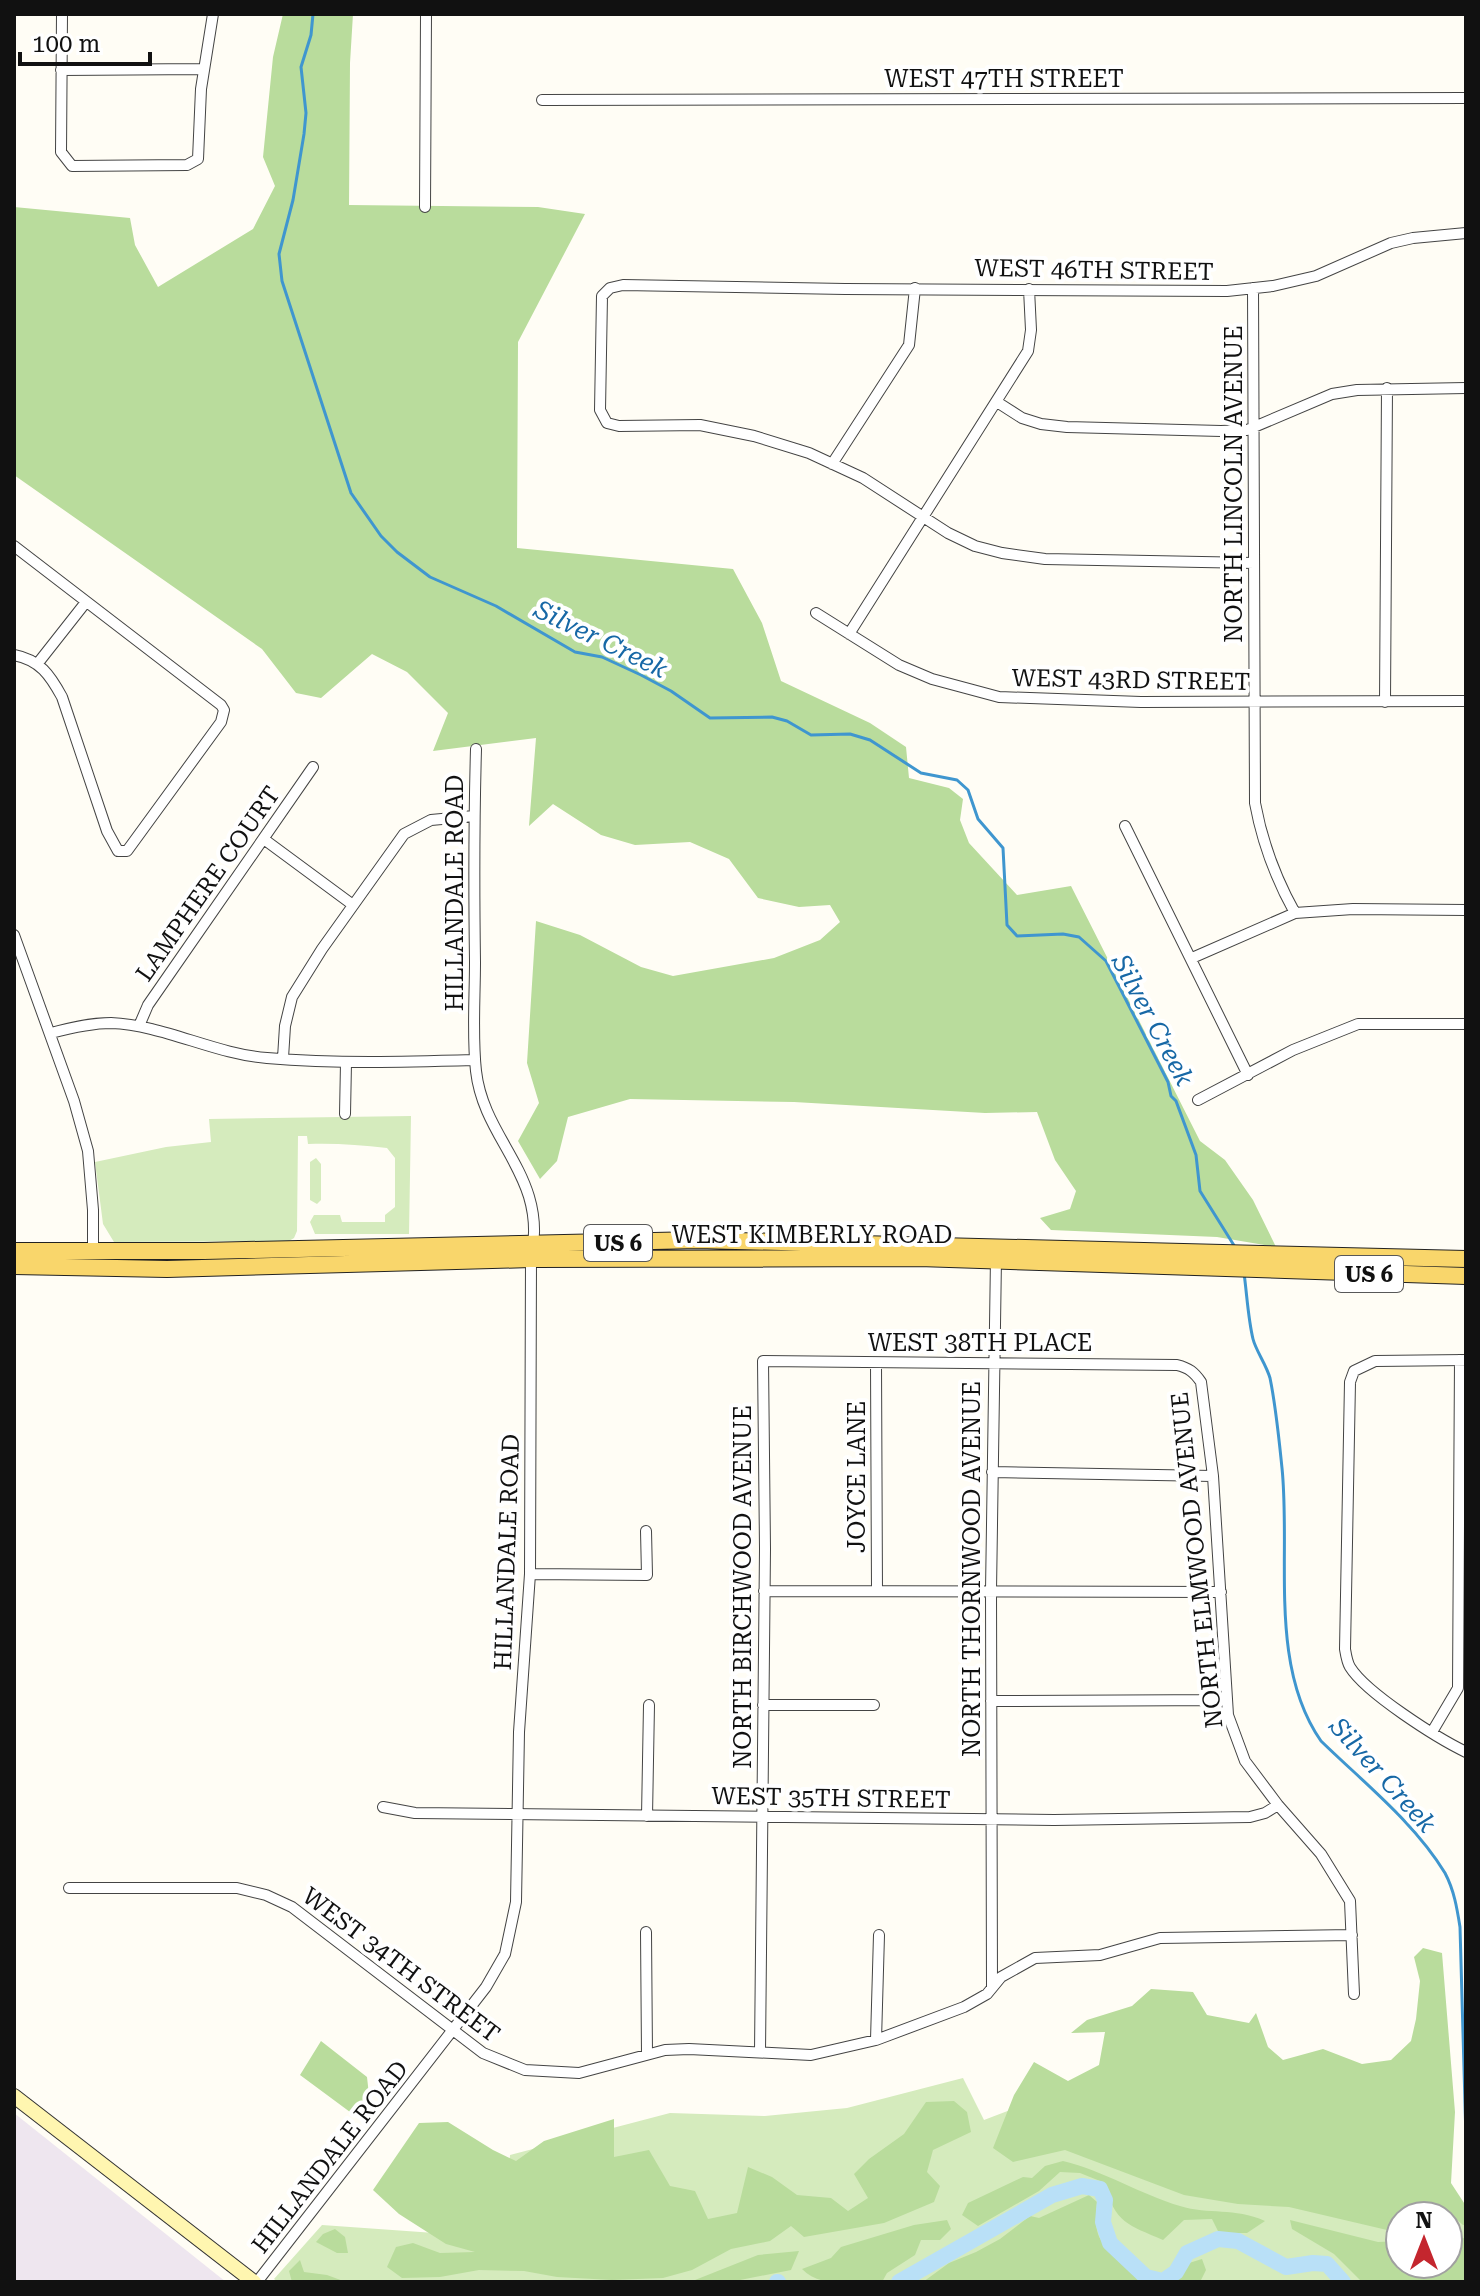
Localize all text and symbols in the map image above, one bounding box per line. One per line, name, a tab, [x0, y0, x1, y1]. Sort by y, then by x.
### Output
scale bar	[20, 16, 150, 66]
text: 100 m	[32, 30, 100, 58]
street label: WEST 47TH STREET	[884, 65, 1124, 93]
street label: WEST 46TH STREET	[974, 254, 1214, 286]
street label: NORTH LINCOLN AVENUE	[1220, 325, 1248, 643]
water label: Silver Creek	[529, 593, 673, 684]
street label: WEST 43RD STREET	[1011, 664, 1251, 696]
street label: HILLANDALE ROAD	[441, 775, 469, 1011]
street label: LAMPHERE COURT	[130, 781, 286, 987]
water label: Silver Creek	[1105, 948, 1201, 1091]
street label: WEST KIMBERLY ROAD	[672, 1221, 952, 1249]
road number: US 6	[584, 1225, 652, 1261]
road number: US 6	[1335, 1256, 1403, 1292]
street label: WEST 38TH PLACE	[868, 1329, 1092, 1357]
street label: NORTH THORNWOOD AVENUE	[958, 1381, 986, 1757]
street label: NORTH ELMWOOD AVENUE	[1165, 1390, 1229, 1730]
street label: JOYCE LANE	[843, 1401, 871, 1553]
street label: NORTH BIRCHWOOD AVENUE	[729, 1405, 757, 1769]
street label: HILLANDALE ROAD	[489, 1433, 525, 1671]
water label: Silver Creek	[1323, 1711, 1443, 1839]
street label: WEST 35TH STREET	[711, 1782, 951, 1814]
street label: WEST 34TH STREET	[297, 1882, 505, 2048]
street label: HILLANDALE ROAD	[246, 2055, 414, 2259]
north arrow	[1384, 2200, 1464, 2280]
text: N	[1416, 2208, 1433, 2233]

